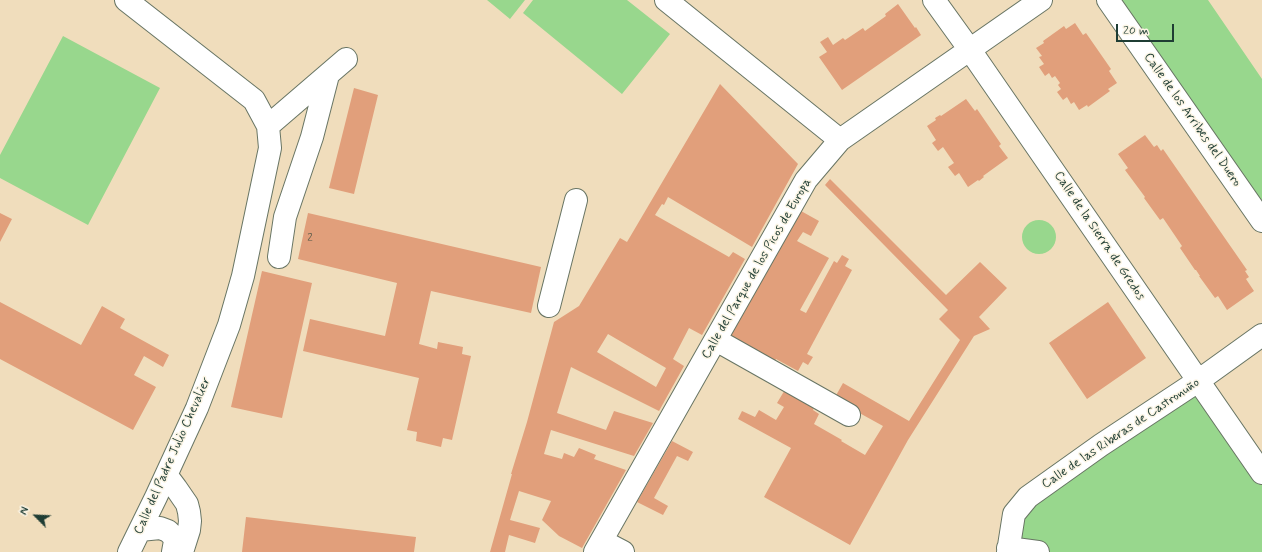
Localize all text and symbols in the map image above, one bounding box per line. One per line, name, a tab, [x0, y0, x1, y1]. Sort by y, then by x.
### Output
scale bar	[1118, 16, 1176, 42]
text: 20 m	[1123, 23, 1149, 39]
street label: Calle de los Arribes del Duero	[1140, 50, 1244, 190]
street label: Calle de la Sierra de Gredos	[1050, 169, 1148, 303]
street label: Calle del Parque de los Picos de Europa	[699, 176, 815, 362]
house number: 2	[307, 232, 313, 246]
street label: Calle del Padre Julio Chevalier	[131, 375, 215, 537]
street label: Calle de las Riberas de Castronuño	[1039, 375, 1203, 493]
north arrow	[16, 496, 56, 536]
text: N	[17, 505, 33, 517]

